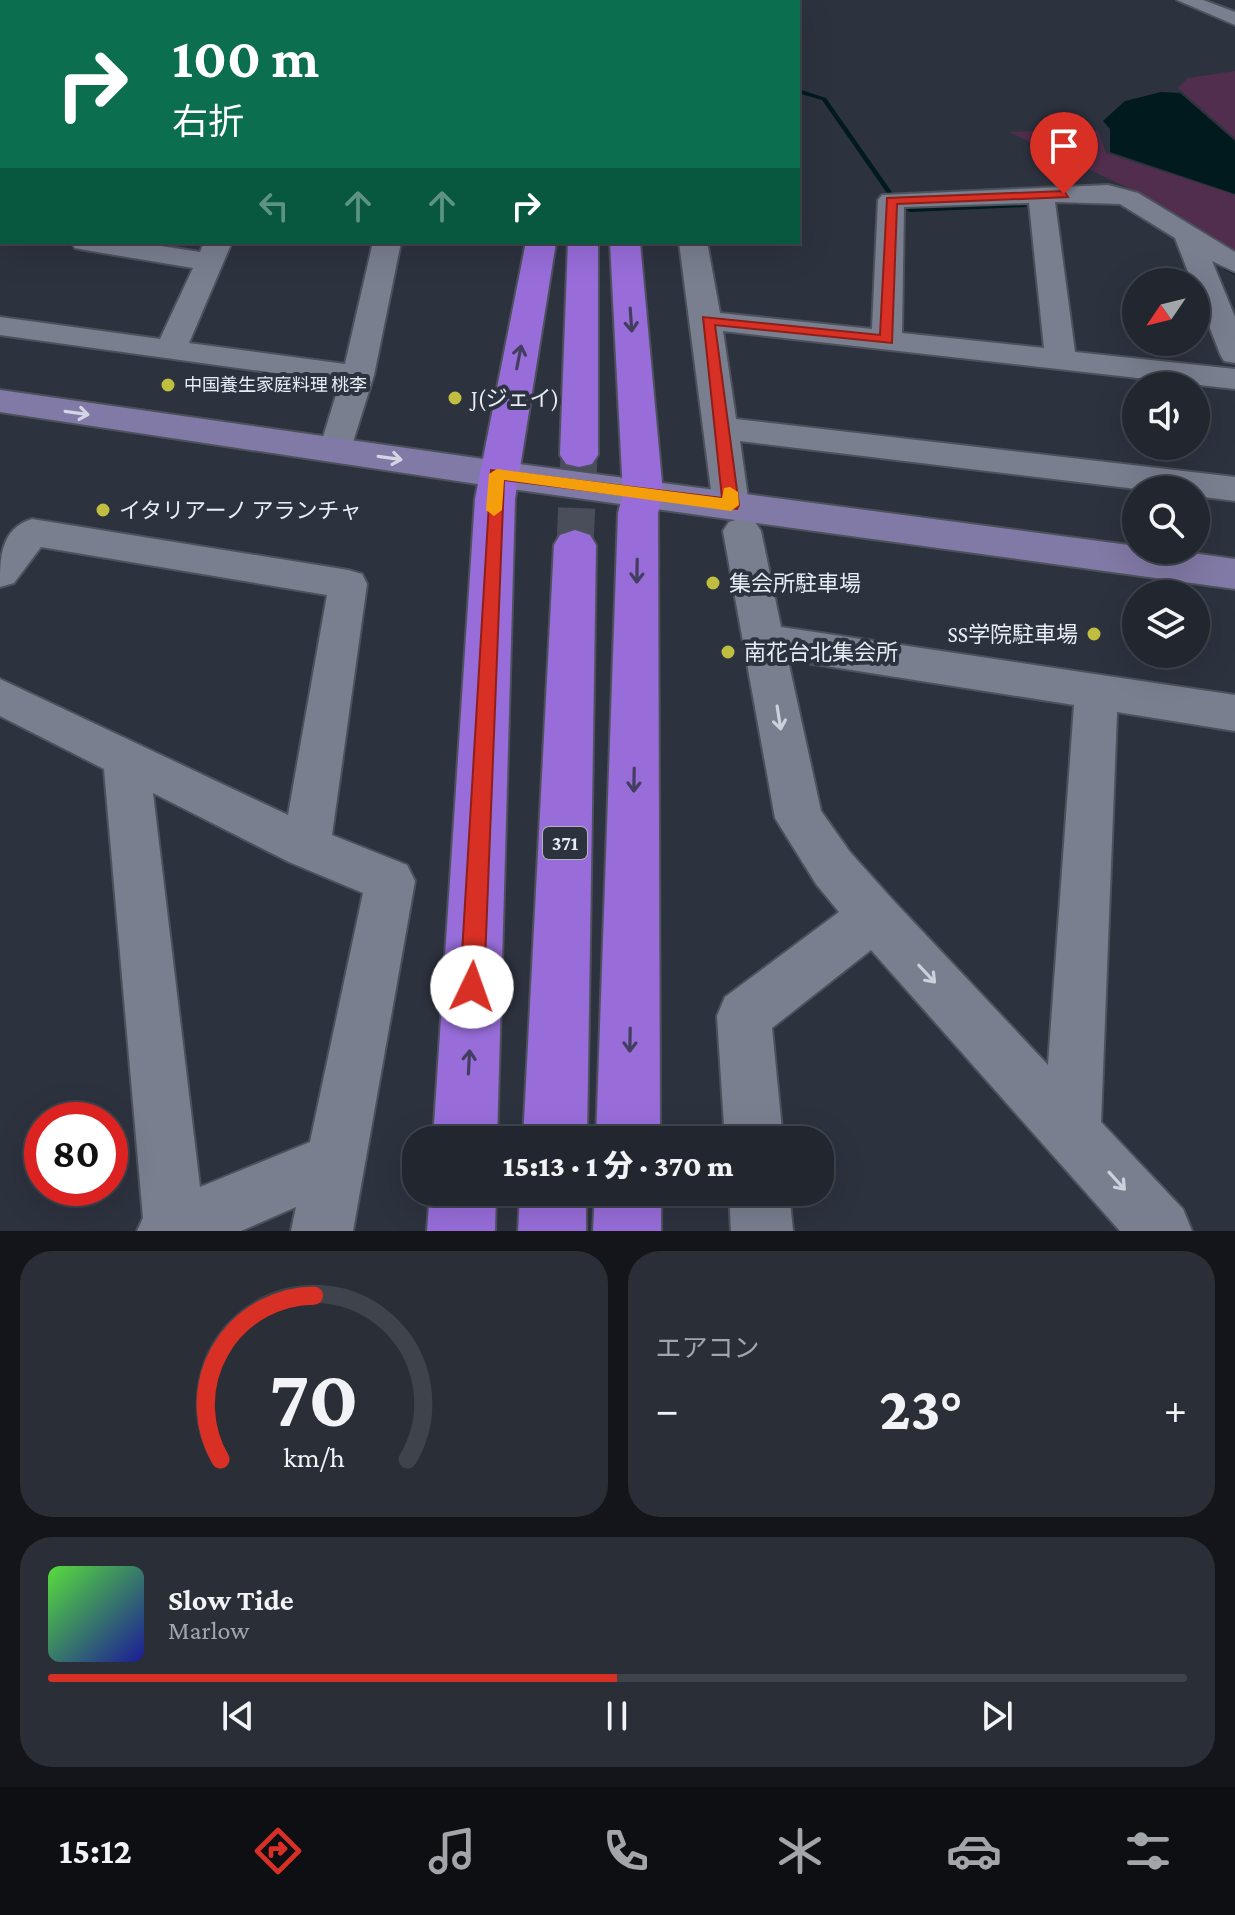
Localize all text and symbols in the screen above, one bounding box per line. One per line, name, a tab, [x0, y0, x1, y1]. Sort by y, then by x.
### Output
text: 100 m	[172, 27, 319, 89]
icon: right	[40, 32, 144, 136]
text: 右折	[172, 102, 244, 142]
pin	[1030, 112, 1098, 194]
icon: arrive	[1042, 124, 1086, 168]
icon: left	[252, 184, 296, 228]
icon: ahead	[336, 184, 380, 228]
icon: ahead	[420, 184, 464, 228]
icon: right	[504, 184, 548, 228]
north arrow	[1122, 268, 1210, 356]
map controls	[1122, 268, 1210, 668]
one-way arrow	[624, 306, 639, 333]
one-way arrow	[512, 345, 527, 370]
button: sound	[1122, 372, 1210, 460]
place label: 中国養生家庭料理 桃李	[184, 375, 367, 395]
marker: 中国養生家庭料理 桃李	[159, 376, 177, 394]
place label: J(ジェイ)	[469, 386, 559, 412]
marker: J(ジェイ)	[446, 389, 464, 407]
one-way arrow	[64, 406, 89, 421]
one-way arrow	[377, 451, 402, 466]
button: search	[1122, 476, 1210, 564]
place label: イタリアーノ アランチャ	[119, 498, 361, 523]
marker: イタリアーノ アランチャ	[94, 501, 112, 519]
one-way arrow	[629, 557, 645, 584]
place label: 集会所駐車場	[729, 571, 861, 596]
marker: 集会所駐車場	[704, 574, 722, 592]
button: layers	[1122, 580, 1210, 668]
place label: SS学院駐車場	[947, 622, 1078, 647]
marker: SS学院駐車場	[1085, 625, 1103, 643]
place label: 南花台北集会所	[744, 640, 898, 665]
marker: 南花台北集会所	[719, 643, 737, 661]
one-way arrow	[772, 705, 787, 730]
one-way arrow	[626, 766, 641, 793]
road number: 371	[543, 827, 587, 859]
position arrow	[430, 945, 514, 1029]
one-way arrow	[917, 963, 935, 983]
one-way arrow	[622, 1026, 638, 1053]
one-way arrow	[462, 1049, 477, 1076]
speed limit sign: 80	[24, 1102, 128, 1206]
text: 15:13 · 1 分 · 370 m	[503, 1149, 733, 1182]
one-way arrow	[1107, 1170, 1125, 1190]
text: エアコン	[656, 1334, 760, 1363]
text: 70	[269, 1351, 359, 1444]
text: 23°	[879, 1375, 963, 1442]
text: −	[656, 1385, 679, 1433]
text: +	[1164, 1385, 1187, 1433]
text: km/h	[283, 1441, 345, 1473]
text: Slow Tide	[168, 1583, 294, 1616]
text: Marlow	[168, 1616, 249, 1645]
icon: previous	[216, 1694, 260, 1738]
icon: pause	[595, 1694, 639, 1738]
icon: next	[975, 1694, 1019, 1738]
icon: directions	[250, 1823, 306, 1879]
icon: music	[424, 1823, 480, 1879]
icon: phone	[598, 1823, 654, 1879]
icon: climate	[772, 1823, 828, 1879]
icon: car	[946, 1823, 1002, 1879]
icon: filters	[1120, 1823, 1176, 1879]
text: 15:12	[59, 1831, 132, 1871]

